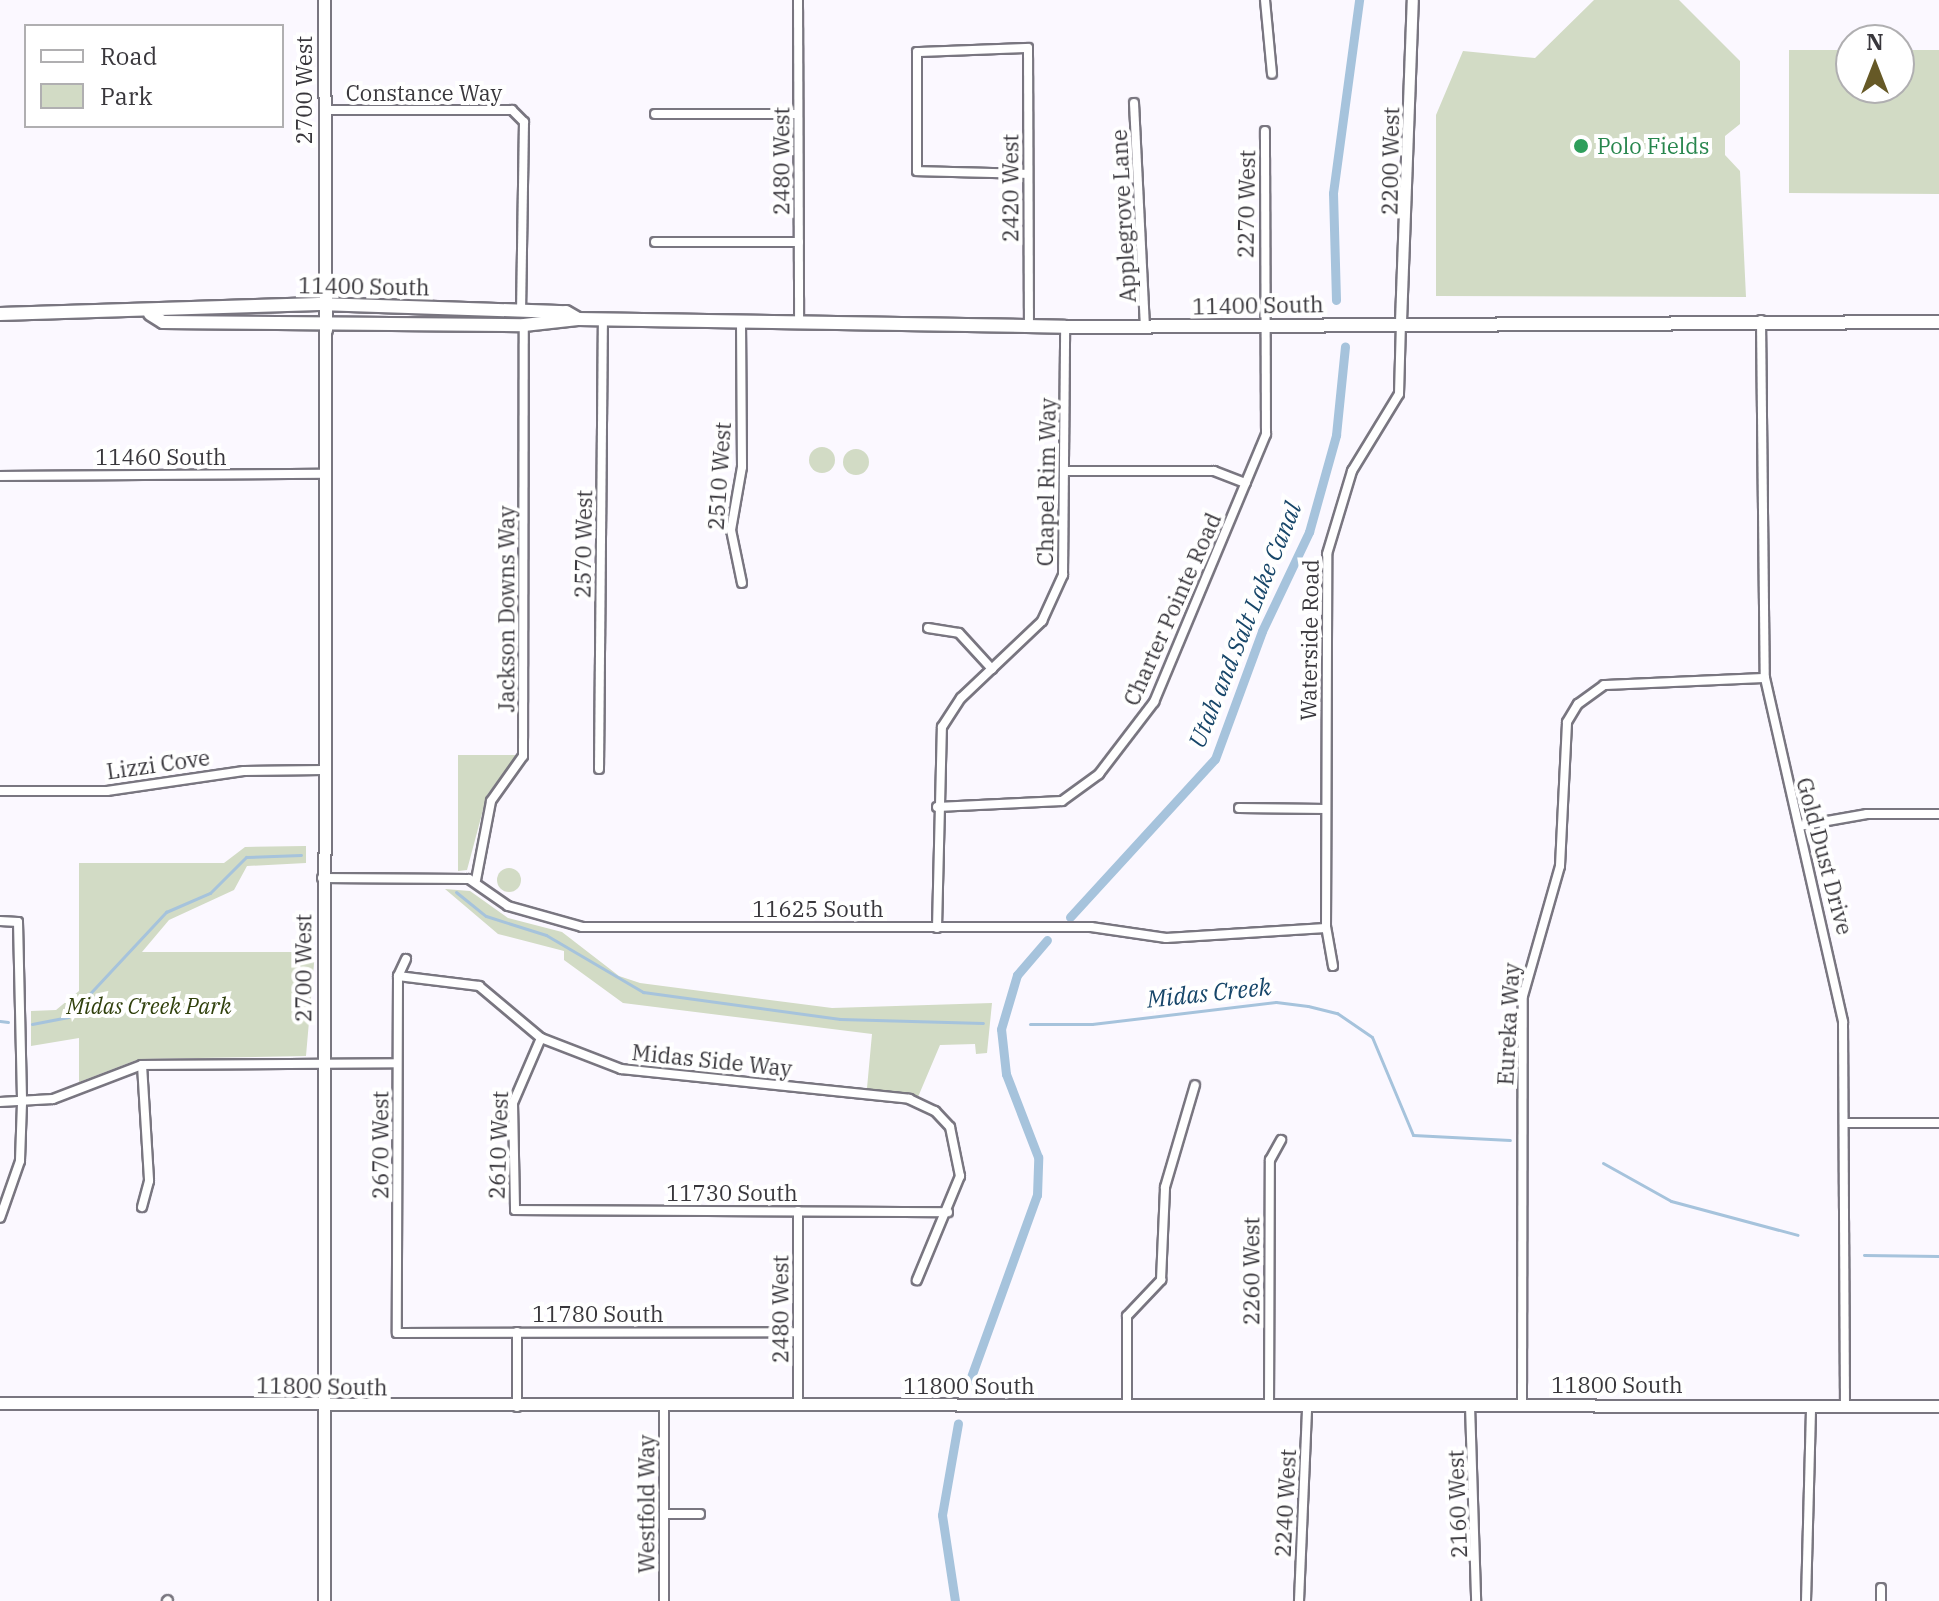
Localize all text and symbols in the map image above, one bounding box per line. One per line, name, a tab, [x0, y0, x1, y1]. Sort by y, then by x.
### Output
legend	[24, 24, 284, 128]
north arrow	[1835, 24, 1915, 104]
text: N	[1866, 27, 1884, 56]
street label: 2700 West	[291, 36, 317, 144]
text: Road	[100, 40, 157, 72]
text: Park	[100, 80, 152, 112]
street label: Constance Way	[346, 80, 502, 106]
street label: 2480 West	[768, 107, 794, 215]
street label: 2200 West	[1376, 107, 1404, 215]
street label: Applegrove Lane	[1105, 129, 1141, 303]
place label: Polo Fields	[1597, 133, 1709, 159]
street label: 2420 West	[997, 134, 1023, 242]
marker: Polo Fields	[1572, 137, 1590, 155]
street label: 2270 West	[1232, 150, 1260, 258]
street label: 11400 South	[298, 272, 430, 300]
street label: 11400 South	[1192, 291, 1324, 319]
street label: Chapel Rim Way	[1031, 398, 1061, 566]
street label: 2510 West	[702, 421, 736, 531]
street label: 11460 South	[95, 444, 227, 470]
street label: 2570 West	[569, 490, 597, 598]
water label: Utah and Salt Lake Canal	[1183, 498, 1307, 752]
street label: Jackson Downs Way	[493, 506, 519, 712]
street label: Charter Pointe Road	[1118, 509, 1226, 709]
street label: Waterside Road	[1294, 559, 1324, 721]
street label: Lizzi Cove	[105, 744, 211, 784]
street label: Gold Dust Drive	[1791, 775, 1859, 937]
street label: 11625 South	[752, 896, 884, 922]
street label: 2700 West	[290, 914, 316, 1022]
street label: Eureka Way	[1492, 962, 1524, 1086]
water label: Midas Creek	[1145, 972, 1273, 1014]
park label: Midas Creek Park	[67, 993, 231, 1019]
street label: Midas Side Way	[631, 1038, 793, 1082]
street label: 2610 West	[483, 1090, 513, 1200]
street label: 2670 West	[367, 1091, 393, 1199]
street label: 11730 South	[666, 1180, 798, 1206]
street label: 2260 West	[1238, 1217, 1264, 1325]
street label: 2480 West	[767, 1255, 793, 1363]
street label: 11780 South	[532, 1301, 664, 1327]
street label: 11800 South	[256, 1372, 388, 1400]
street label: 11800 South	[1551, 1372, 1683, 1398]
street label: 11800 South	[903, 1373, 1035, 1399]
street label: Westfold Way	[633, 1435, 659, 1573]
street label: 2240 West	[1269, 1448, 1301, 1558]
street label: 2160 West	[1442, 1449, 1472, 1559]

